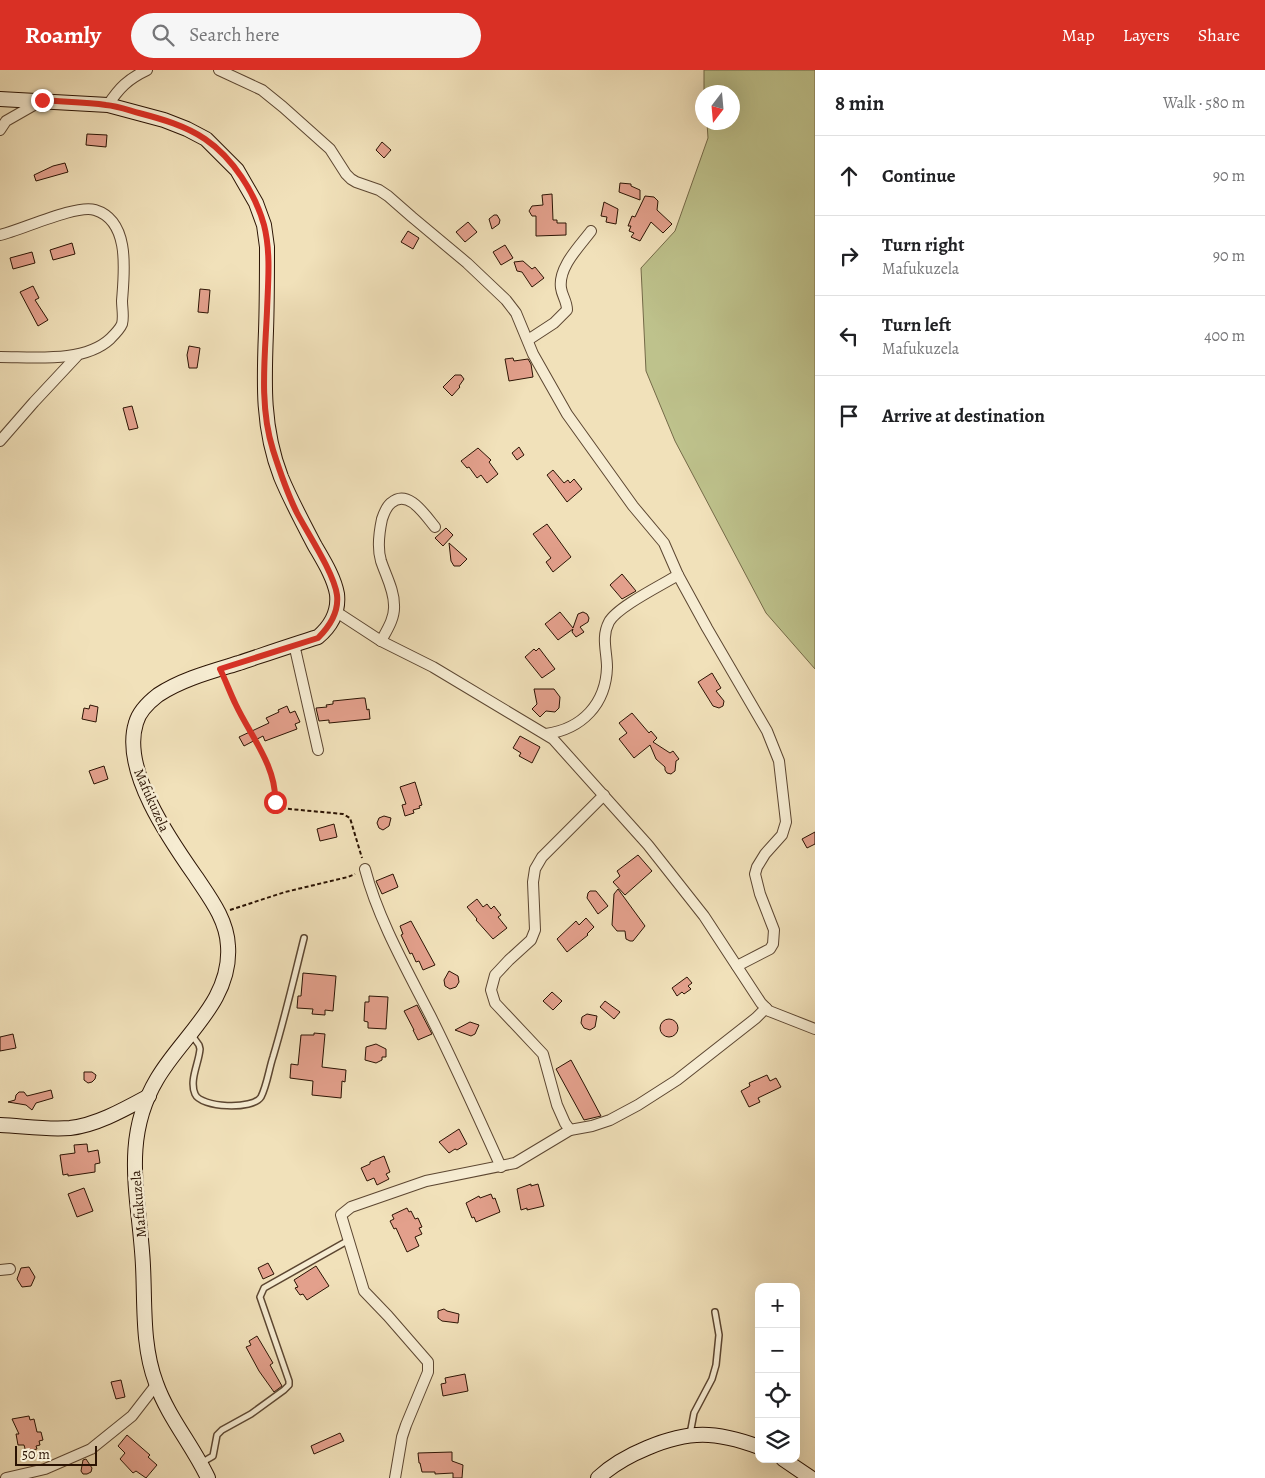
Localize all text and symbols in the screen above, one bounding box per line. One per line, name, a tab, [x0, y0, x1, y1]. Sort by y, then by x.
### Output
search box	[131, 13, 481, 58]
text: Roamly	[25, 19, 101, 51]
icon: search	[149, 21, 177, 49]
text: Search here	[189, 22, 280, 48]
text: Map	[1062, 23, 1095, 47]
text: Layers	[1123, 23, 1170, 47]
text: Share	[1198, 23, 1240, 47]
north arrow	[695, 85, 740, 130]
route end	[31, 89, 54, 112]
text: 8 min	[835, 89, 884, 117]
text: Walk · 580 m	[1163, 92, 1245, 114]
icon: ahead	[835, 162, 863, 190]
text: Continue	[882, 163, 956, 189]
text: 90 m	[1213, 165, 1245, 187]
text: Turn right	[882, 232, 964, 258]
icon: right	[835, 242, 863, 270]
text: 90 m	[1213, 245, 1245, 267]
text: Mafukuzela	[882, 258, 959, 280]
text: Turn left	[882, 312, 951, 338]
icon: left	[835, 322, 863, 350]
text: 400 m	[1204, 325, 1245, 347]
text: Mafukuzela	[882, 338, 959, 360]
icon: arrive	[835, 402, 863, 430]
text: Arrive at destination	[882, 403, 1045, 429]
street label: Mafukuzela	[129, 765, 174, 835]
route start	[264, 791, 287, 814]
street label: Mafukuzela	[126, 1169, 151, 1238]
map controls	[755, 1283, 800, 1463]
button: +	[755, 1283, 800, 1328]
button: −	[755, 1328, 800, 1373]
button: locate	[755, 1373, 800, 1418]
button: layers	[755, 1418, 800, 1463]
scale bar	[15, 1443, 98, 1466]
text: 50 m	[22, 1445, 50, 1464]

